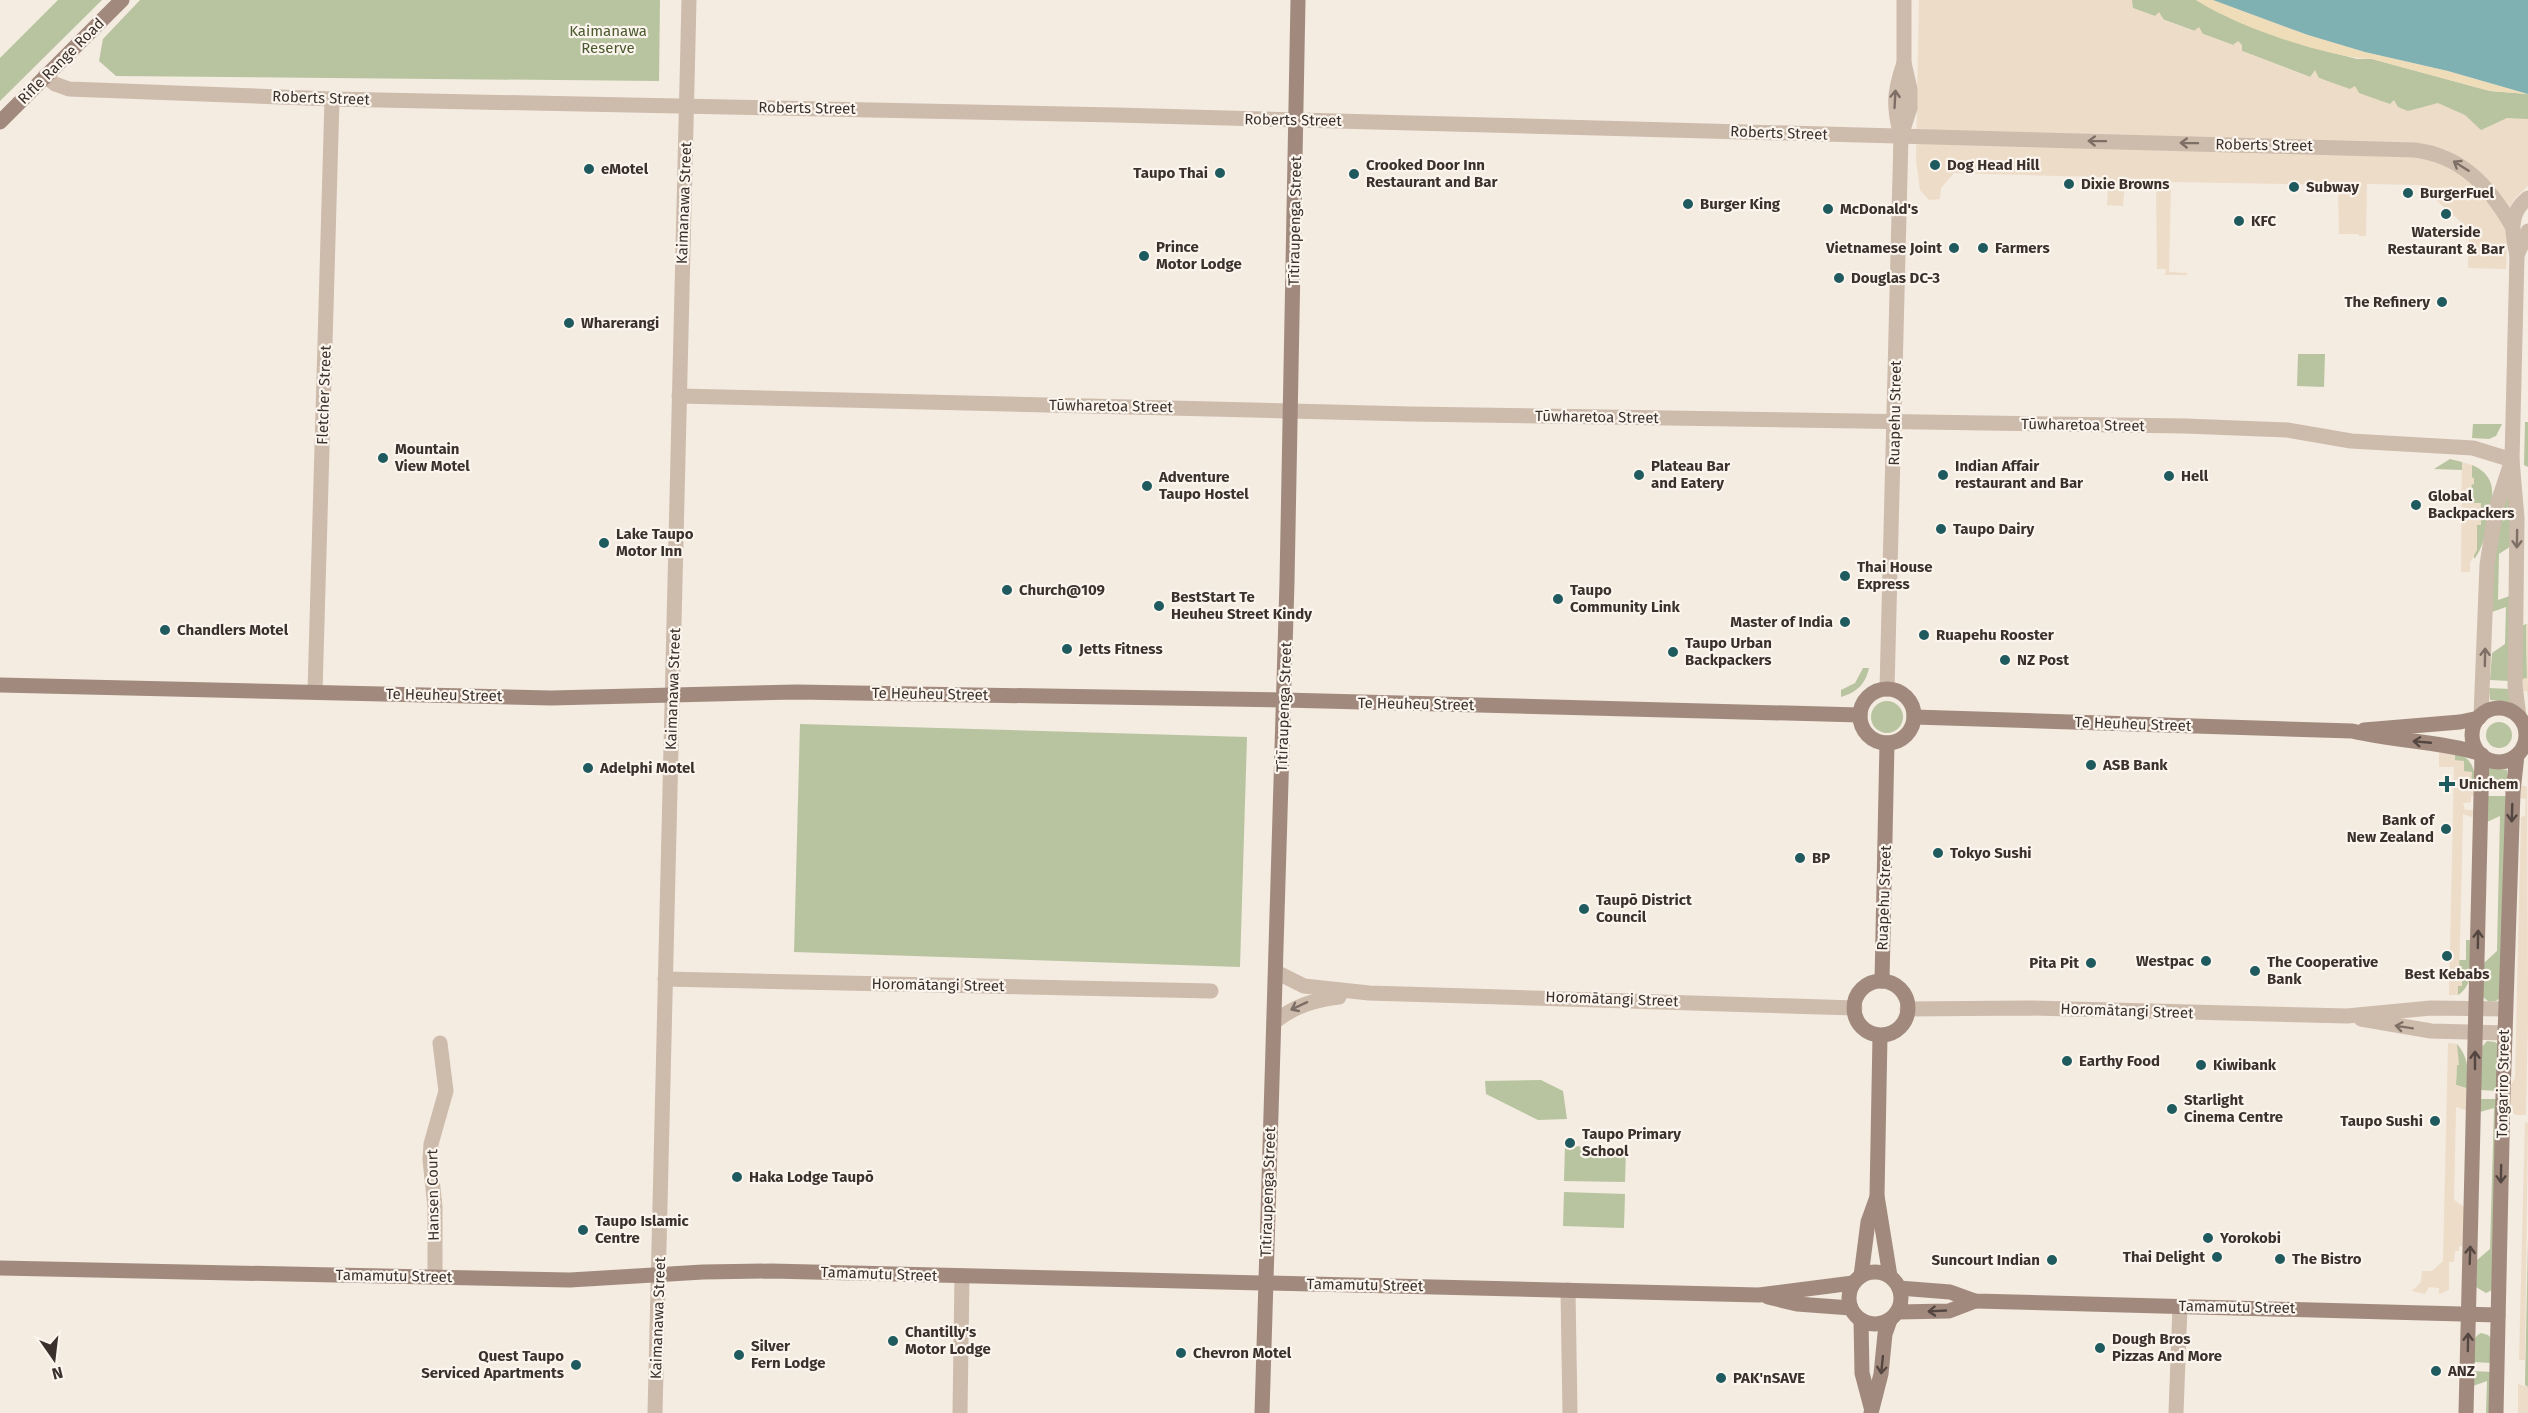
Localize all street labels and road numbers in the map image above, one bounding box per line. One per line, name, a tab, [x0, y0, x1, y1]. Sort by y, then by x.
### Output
street label: Rifle Range Road	[14, 14, 108, 108]
street label: Roberts Street	[272, 87, 371, 109]
street label: Roberts Street	[758, 98, 857, 118]
street label: Roberts Street	[1244, 110, 1343, 130]
street label: Roberts Street	[1730, 122, 1829, 144]
street label: Roberts Street	[2215, 135, 2314, 155]
street label: Kaimanawa Street	[673, 141, 695, 264]
street label: Tītīraupenga Street	[1285, 155, 1305, 286]
street label: Fletcher Street	[313, 344, 335, 445]
street label: Ruapehu Street	[1885, 360, 1905, 466]
street label: Tūwharetoa Street	[1049, 396, 1174, 416]
street label: Tūwharetoa Street	[1535, 407, 1660, 427]
street label: Tūwharetoa Street	[2021, 415, 2146, 435]
street label: Kaimanawa Street	[662, 627, 684, 750]
street label: Tītīraupenga Street	[1273, 641, 1295, 772]
street label: Te Heuheu Street	[872, 684, 989, 704]
street label: Te Heuheu Street	[386, 685, 503, 705]
street label: Te Heuheu Street	[1358, 694, 1475, 714]
street label: Te Heuheu Street	[2074, 713, 2192, 735]
street label: Ruapehu Street	[1873, 845, 1895, 951]
street label: Horomātangi Street	[871, 975, 1005, 995]
street label: Horomātangi Street	[1545, 988, 1679, 1010]
street label: Horomātangi Street	[2060, 1000, 2194, 1022]
street label: Tongariro Street	[2493, 1029, 2513, 1139]
street label: Tītīraupenga Street	[1257, 1126, 1279, 1257]
street label: Hansen Court	[423, 1148, 443, 1241]
street label: Kaimanawa Street	[647, 1256, 669, 1379]
street label: Tamamutu Street	[820, 1263, 938, 1285]
street label: Tamamutu Street	[336, 1266, 453, 1286]
street label: Tamamutu Street	[1307, 1275, 1424, 1295]
street label: Tamamutu Street	[2179, 1297, 2296, 1317]

